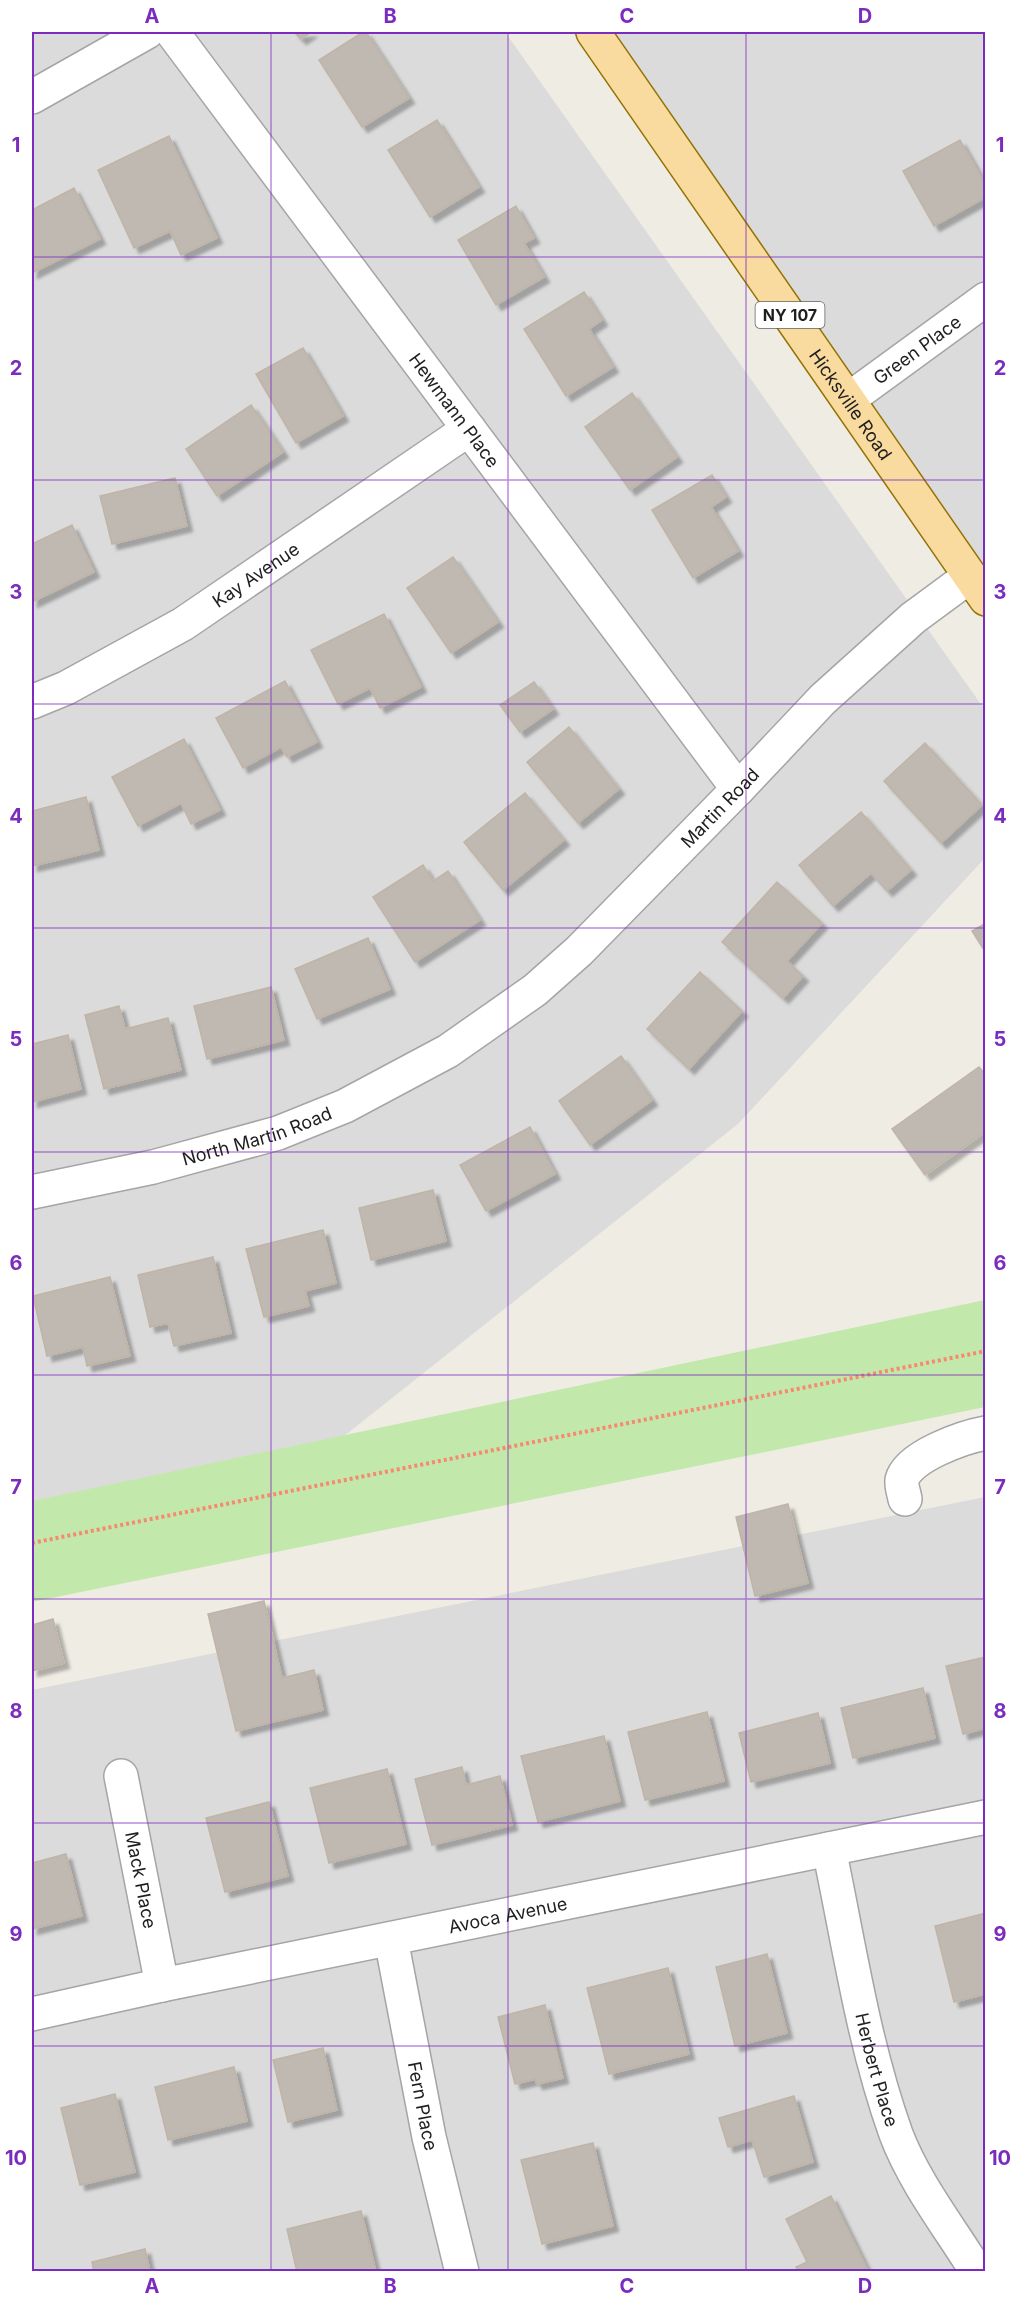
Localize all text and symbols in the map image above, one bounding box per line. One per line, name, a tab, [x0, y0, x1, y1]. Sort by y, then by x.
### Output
text: A	[145, 4, 160, 28]
text: B	[383, 4, 397, 28]
text: C	[620, 4, 634, 28]
text: D	[858, 4, 872, 28]
text: 1	[12, 133, 20, 157]
text: 1	[996, 133, 1004, 157]
road number: NY 107	[756, 302, 824, 328]
street label: Green Place	[869, 311, 965, 388]
street label: Hicksville Road	[805, 345, 897, 464]
street label: Hewmann Place	[405, 349, 504, 471]
text: 2	[10, 356, 22, 380]
text: 2	[994, 356, 1006, 380]
street label: Kay Avenue	[208, 538, 303, 611]
text: 3	[10, 580, 22, 604]
text: 3	[994, 580, 1006, 604]
street label: Martin Road	[676, 763, 763, 852]
text: 4	[9, 804, 23, 828]
text: 4	[993, 804, 1007, 828]
text: 5	[10, 1027, 22, 1051]
text: 5	[994, 1027, 1006, 1051]
street label: North Martin Road	[180, 1102, 335, 1169]
text: 6	[10, 1251, 23, 1275]
text: 6	[994, 1251, 1007, 1275]
text: 7	[10, 1475, 22, 1499]
text: 7	[994, 1475, 1006, 1499]
text: 8	[9, 1699, 23, 1723]
text: 8	[993, 1699, 1007, 1723]
street label: Mack Place	[122, 1830, 161, 1930]
street label: Avoca Avenue	[446, 1892, 569, 1937]
text: 9	[10, 1922, 23, 1946]
text: 9	[994, 1922, 1007, 1946]
street label: Herbert Place	[852, 2011, 903, 2129]
street label: Fern Place	[404, 2060, 442, 2152]
text: 10	[5, 2146, 27, 2170]
text: 10	[989, 2146, 1011, 2170]
text: A	[145, 2274, 160, 2298]
text: B	[383, 2274, 397, 2298]
text: C	[620, 2274, 634, 2298]
text: D	[858, 2274, 872, 2298]

